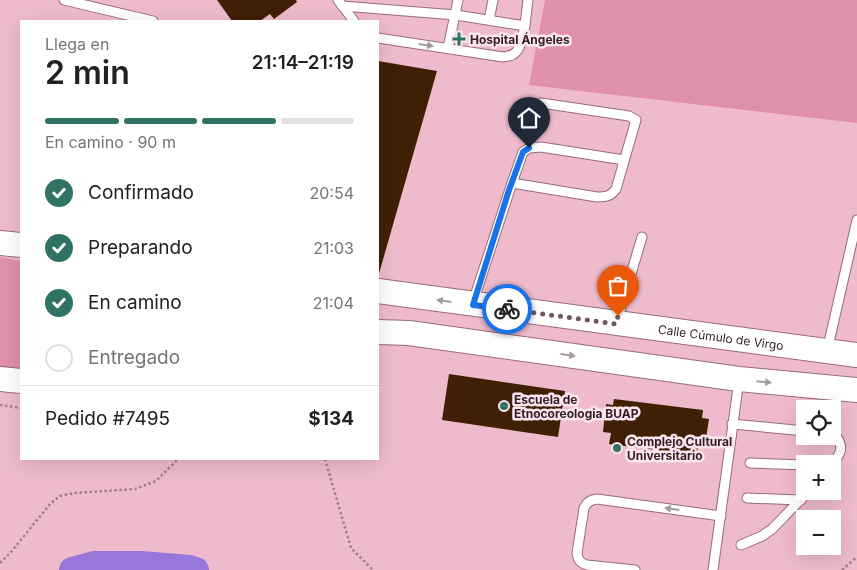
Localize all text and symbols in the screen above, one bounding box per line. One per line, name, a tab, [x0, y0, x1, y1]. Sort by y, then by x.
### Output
marker: Hospital Ángeles	[452, 32, 466, 46]
place label: Hospital Ángeles	[470, 32, 570, 47]
text: Llega en	[45, 34, 109, 54]
one-way arrow	[418, 41, 434, 49]
text: 21:14–21:19	[252, 51, 354, 74]
text: 2 min	[45, 53, 130, 92]
pin	[508, 97, 550, 148]
icon: home	[515, 104, 543, 132]
text: En camino · 90 m	[45, 132, 176, 152]
icon: check	[45, 179, 73, 207]
text: Confirmado	[88, 181, 194, 204]
text: 20:54	[309, 183, 354, 203]
icon: check	[45, 234, 73, 262]
text: Preparando	[88, 236, 193, 259]
text: 21:03	[313, 238, 354, 258]
pin	[597, 265, 639, 316]
icon: bag	[604, 272, 632, 300]
courier	[482, 284, 532, 334]
icon: check	[45, 289, 73, 317]
text: En camino	[88, 291, 182, 314]
text: 21:04	[313, 293, 354, 313]
icon: bike	[493, 295, 521, 323]
one-way arrow	[436, 296, 452, 304]
street label: Calle Cúmulo de Virgo	[657, 321, 785, 353]
text: Entregado	[88, 346, 180, 369]
one-way arrow	[561, 352, 577, 360]
one-way arrow	[756, 378, 772, 386]
place label: Escuela de Etnocoreologia BUAP	[514, 392, 639, 421]
marker: Escuela de Etnocoreologia BUAP	[498, 400, 510, 412]
map controls	[796, 400, 841, 555]
button: locate	[796, 400, 841, 445]
text: Pedido #7495	[45, 407, 170, 430]
text: $134	[308, 407, 354, 430]
place label: Complejo Cultural Universitario	[627, 434, 732, 463]
marker: Complejo Cultural Universitario	[611, 442, 623, 454]
button: +	[796, 455, 841, 500]
one-way arrow	[664, 505, 680, 513]
button: −	[796, 510, 841, 555]

